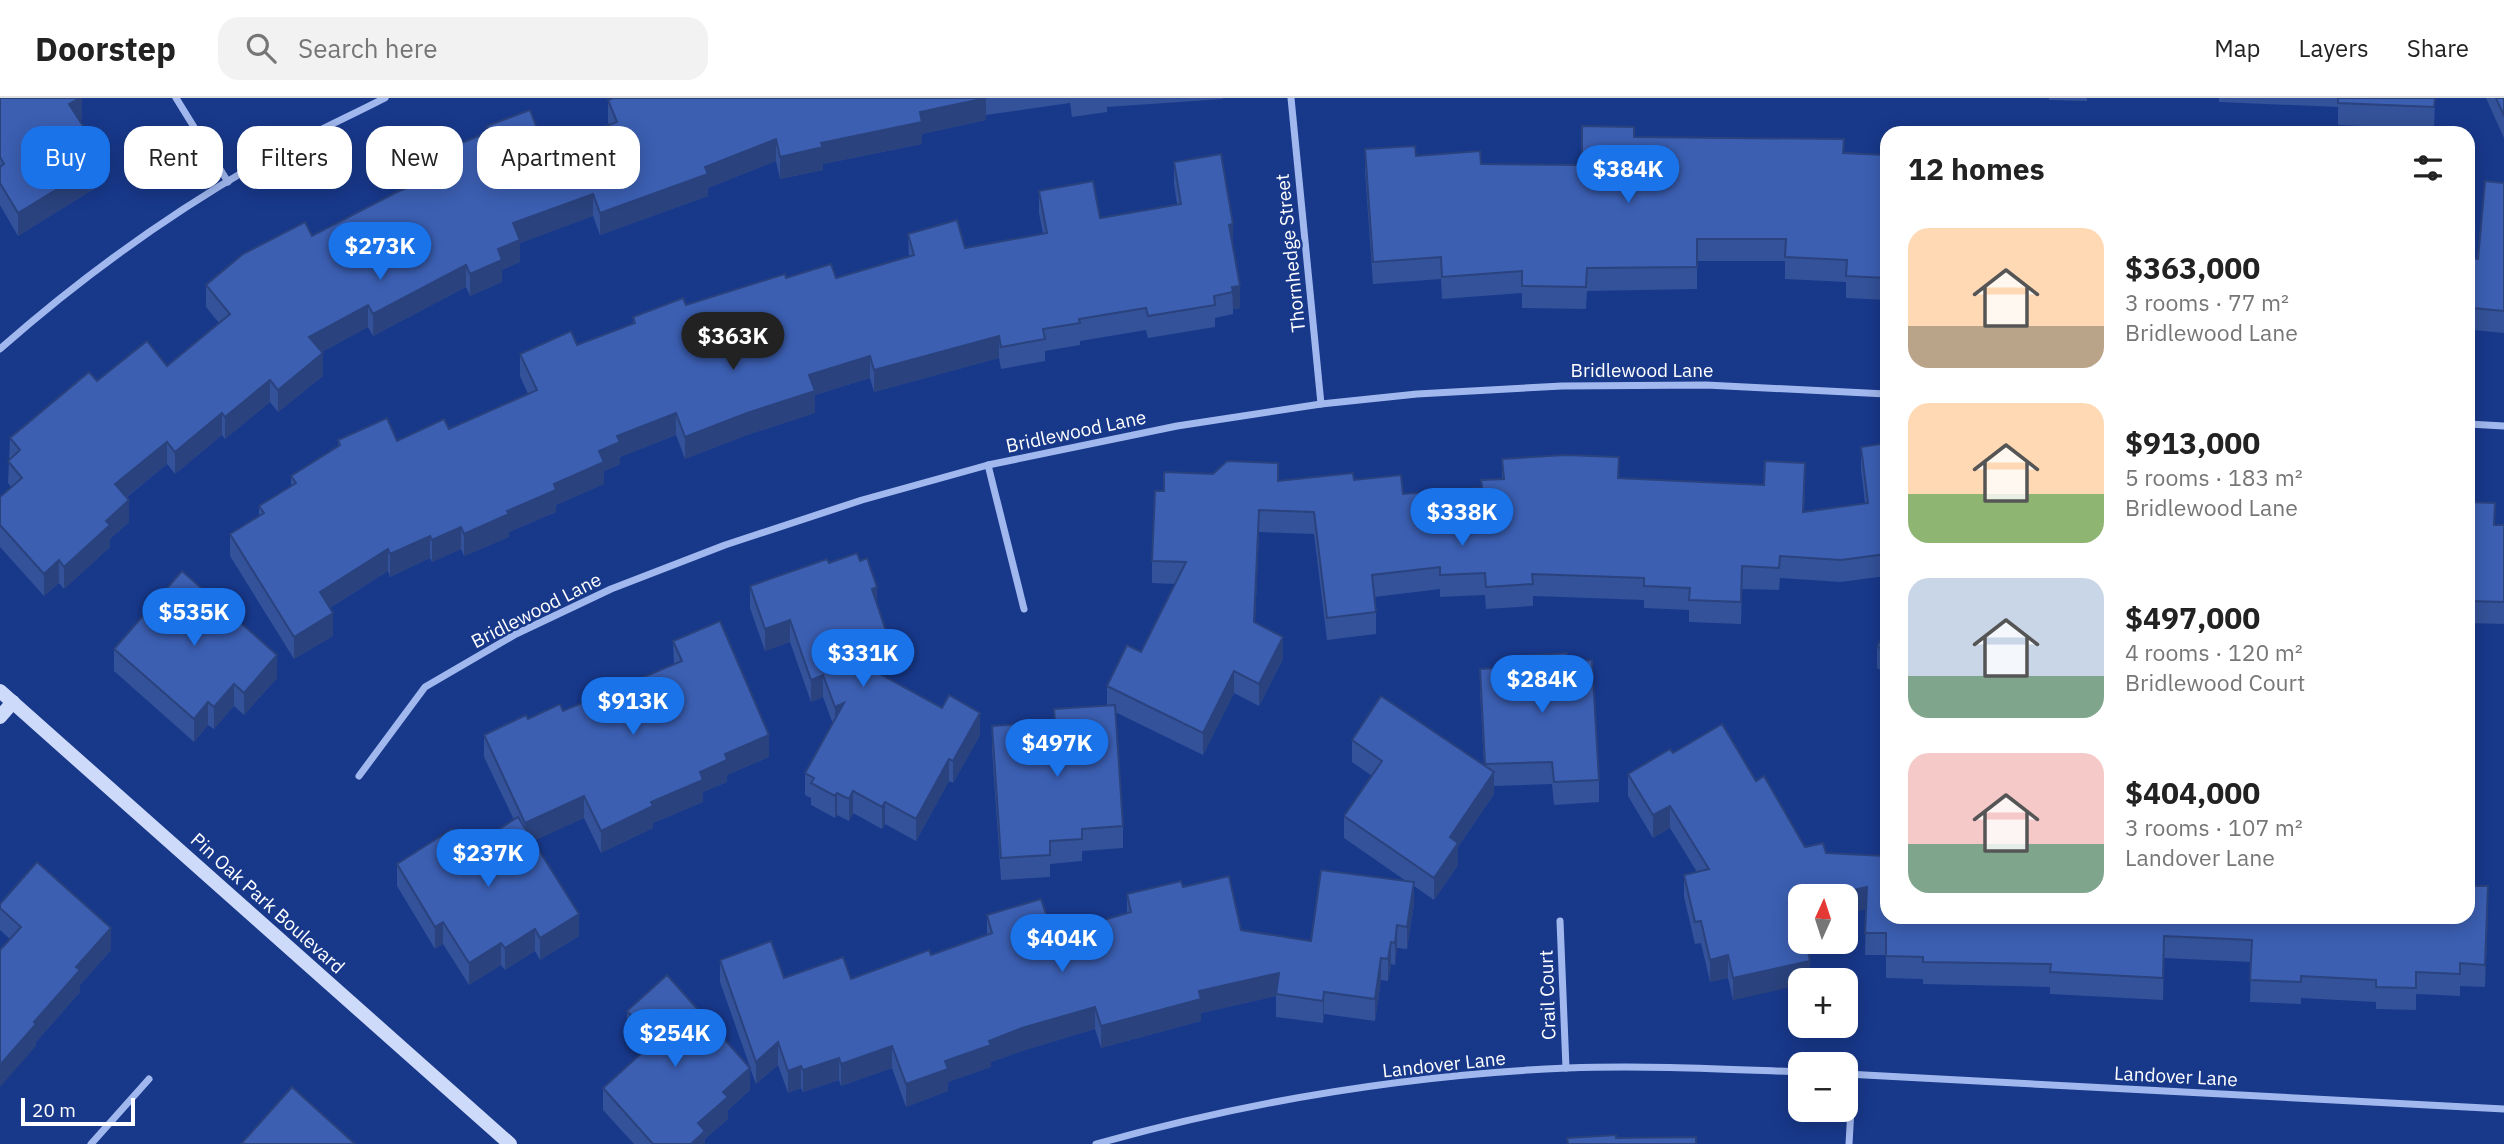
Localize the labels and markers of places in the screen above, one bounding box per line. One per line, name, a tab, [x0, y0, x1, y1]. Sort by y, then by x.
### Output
pin: $384K	[1579, 146, 1677, 205]
pin: $273K	[331, 222, 429, 282]
pin: $363K	[684, 313, 782, 372]
pin: $338K	[1413, 489, 1511, 548]
pin: $535K	[145, 588, 243, 648]
pin: $331K	[814, 630, 912, 689]
pin: $284K	[1493, 656, 1591, 715]
pin: $913K	[584, 678, 682, 737]
pin: $497K	[1008, 720, 1106, 779]
pin: $237K	[439, 830, 537, 889]
pin: $404K	[1013, 914, 1111, 974]
pin: $254K	[626, 1010, 724, 1069]

